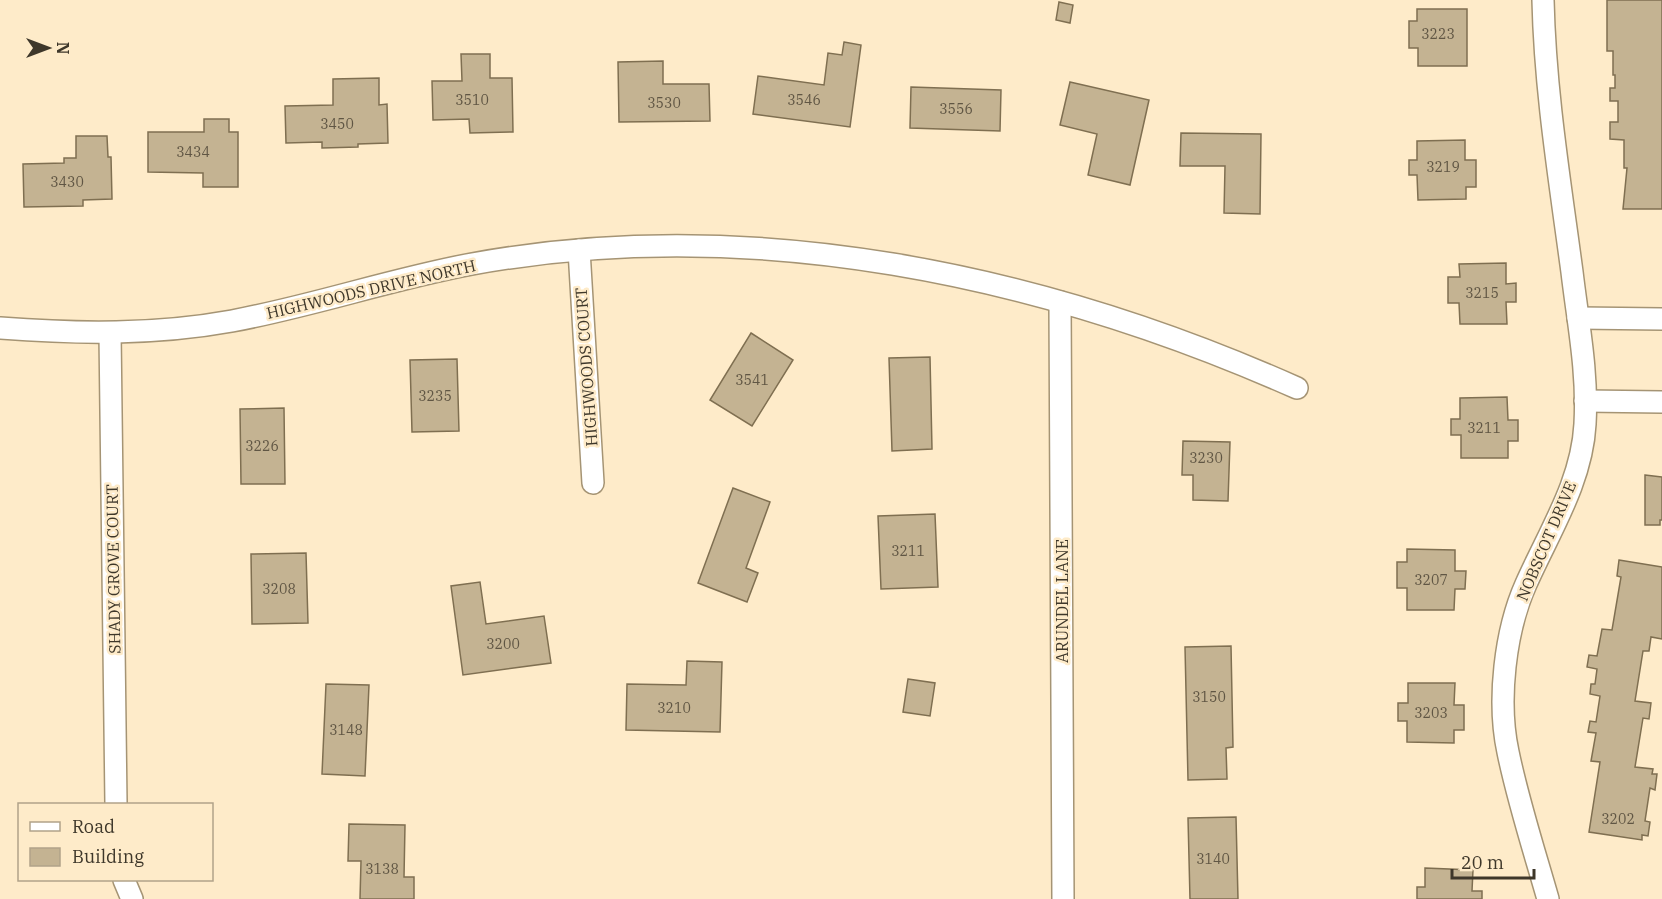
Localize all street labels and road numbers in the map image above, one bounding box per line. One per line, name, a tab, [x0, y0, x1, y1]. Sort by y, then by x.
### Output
street label: HIGHWOODS DRIVE NORTH	[264, 255, 478, 323]
street label: HIGHWOODS COURT	[570, 287, 602, 447]
street label: NOBSCOT DRIVE	[1512, 478, 1580, 604]
street label: SHADY GROVE COURT	[102, 484, 124, 654]
street label: ARUNDEL LANE	[1052, 539, 1072, 663]

